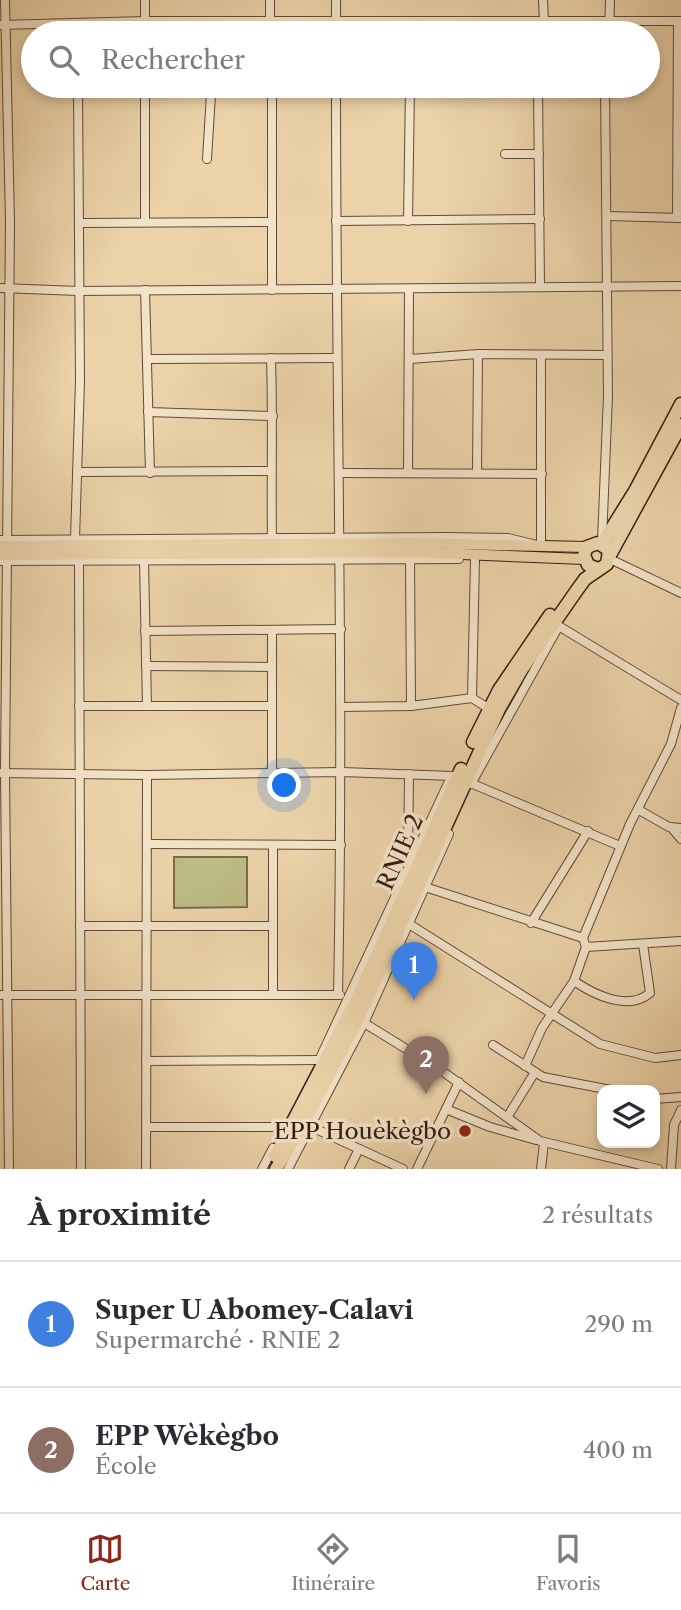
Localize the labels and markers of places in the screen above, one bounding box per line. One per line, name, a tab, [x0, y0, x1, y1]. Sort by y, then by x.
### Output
pin: 1	[391, 942, 437, 1000]
pin: 2	[403, 1036, 449, 1094]
place label: EPP Houèkègbo	[274, 1117, 451, 1145]
marker: EPP Houèkègbo	[457, 1123, 473, 1139]

